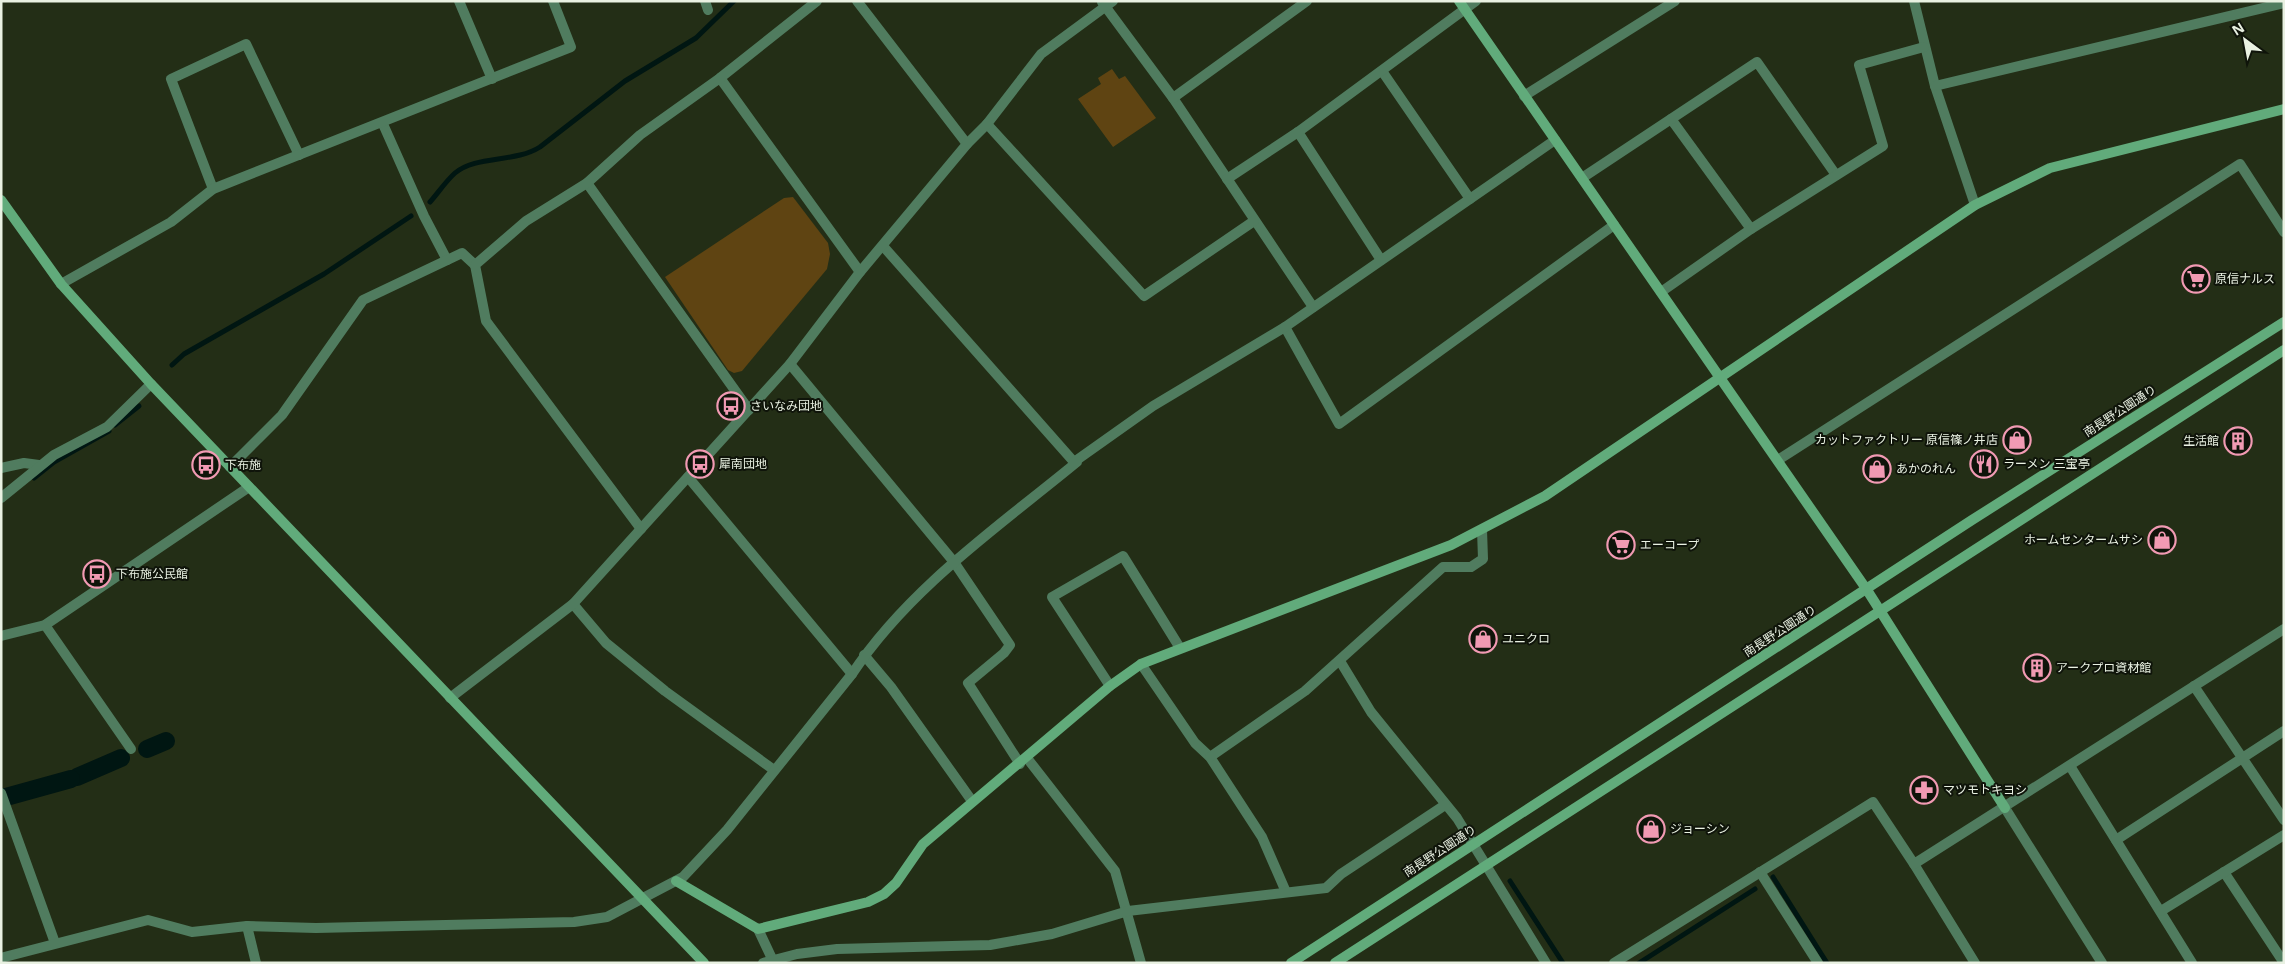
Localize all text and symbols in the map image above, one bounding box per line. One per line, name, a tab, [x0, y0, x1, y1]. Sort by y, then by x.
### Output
north arrow	[2220, 15, 2270, 65]
text: N	[2228, 17, 2248, 40]
supermarket icon: 原信ナルス	[2181, 264, 2211, 294]
place label: 原信ナルス	[2215, 270, 2275, 287]
street label: 南長野公園通り	[2080, 381, 2160, 441]
bus stop icon: さいなみ団地	[716, 391, 746, 421]
place label: さいなみ団地	[750, 397, 822, 414]
shop icon: カットファクトリー 原信篠ノ井店	[2002, 425, 2032, 455]
building icon: 生活館	[2223, 426, 2253, 456]
place label: カットファクトリー 原信篠ノ井店	[1815, 431, 1998, 448]
place label: 生活館	[2183, 432, 2219, 449]
bus stop icon: 犀南団地	[685, 449, 715, 479]
restaurant icon: ラーメン 三宝亭	[1969, 449, 1999, 479]
bus stop icon: 下布施	[191, 450, 221, 480]
shop icon: あかのれん	[1862, 454, 1892, 484]
place label: 犀南団地	[719, 455, 767, 472]
place label: ラーメン 三宝亭	[2003, 455, 2090, 472]
place label: 下布施	[225, 456, 261, 473]
place label: あかのれん	[1896, 460, 1956, 477]
shop icon: ホームセンタームサシ	[2147, 525, 2177, 555]
supermarket icon: エーコープ	[1606, 530, 1636, 560]
place label: ホームセンタームサシ	[2024, 531, 2143, 548]
place label: エーコープ	[1640, 536, 1699, 553]
bus stop icon: 下布施公民館	[82, 559, 112, 589]
place label: 下布施公民館	[116, 565, 188, 582]
street label: 南長野公園通り	[1740, 601, 1820, 661]
shop icon: ユニクロ	[1468, 624, 1498, 654]
place label: ユニクロ	[1502, 630, 1550, 647]
building icon: アークプロ資材館	[2022, 653, 2052, 683]
place label: アークプロ資材館	[2056, 659, 2151, 676]
pharmacy icon: マツモトキヨシ	[1909, 775, 1939, 805]
place label: マツモトキヨシ	[1943, 781, 2027, 798]
shop icon: ジョーシン	[1636, 814, 1666, 844]
place label: ジョーシン	[1670, 820, 1730, 837]
street label: 南長野公園通り	[1400, 821, 1480, 881]

